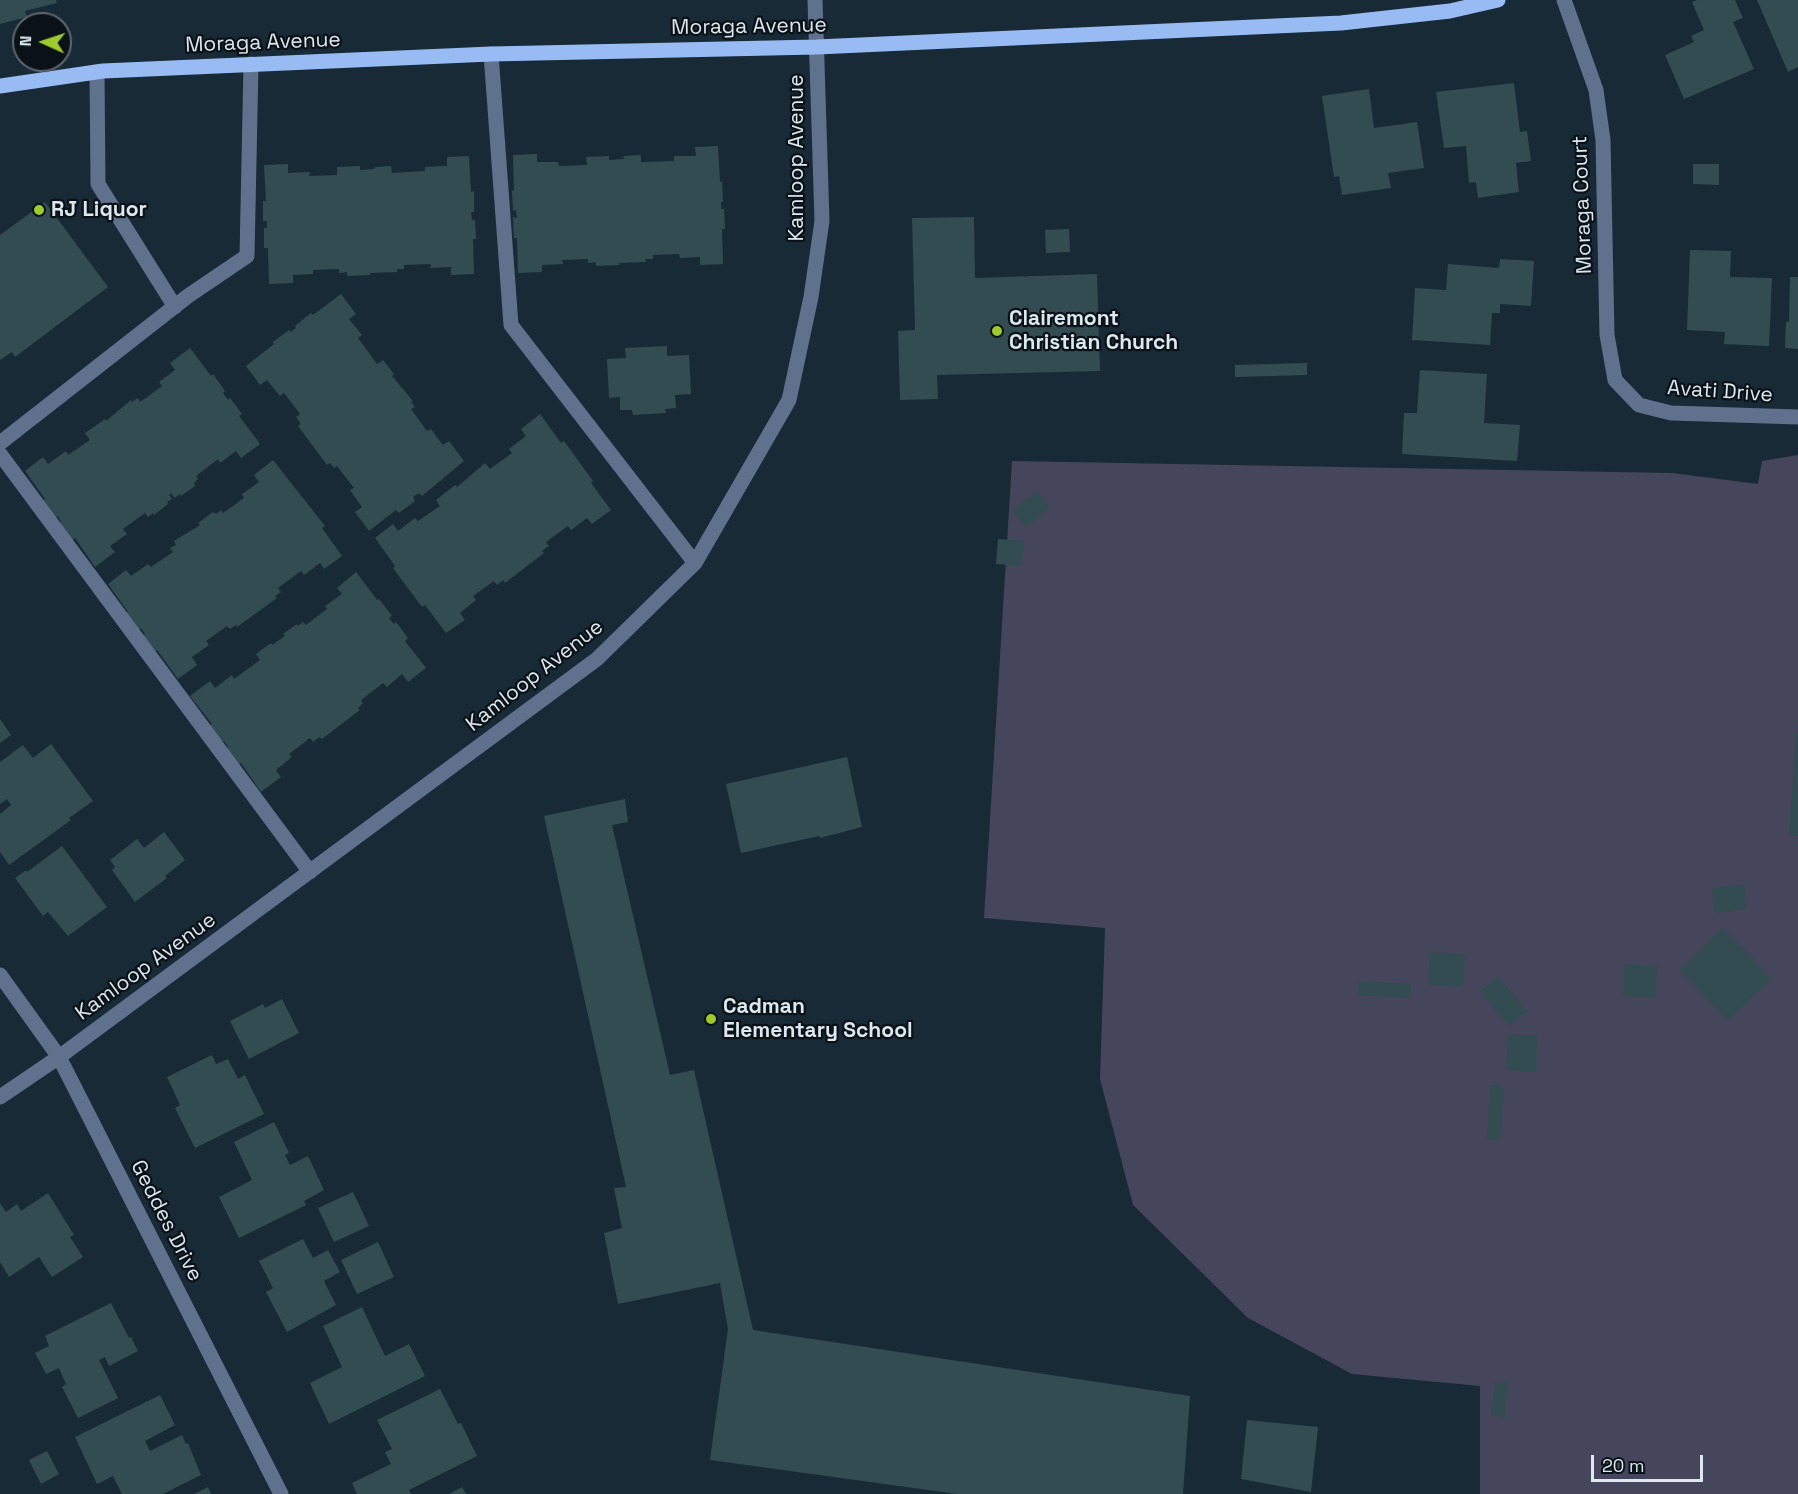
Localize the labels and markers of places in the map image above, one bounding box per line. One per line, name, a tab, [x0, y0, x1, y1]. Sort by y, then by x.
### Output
place label: RJ Liquor	[51, 197, 147, 223]
marker: RJ Liquor	[32, 203, 46, 217]
place label: Clairemont Christian Church	[1009, 306, 1178, 356]
marker: Clairemont Christian Church	[990, 324, 1004, 338]
place label: Cadman Elementary School	[723, 994, 913, 1044]
marker: Cadman Elementary School	[704, 1012, 718, 1026]

